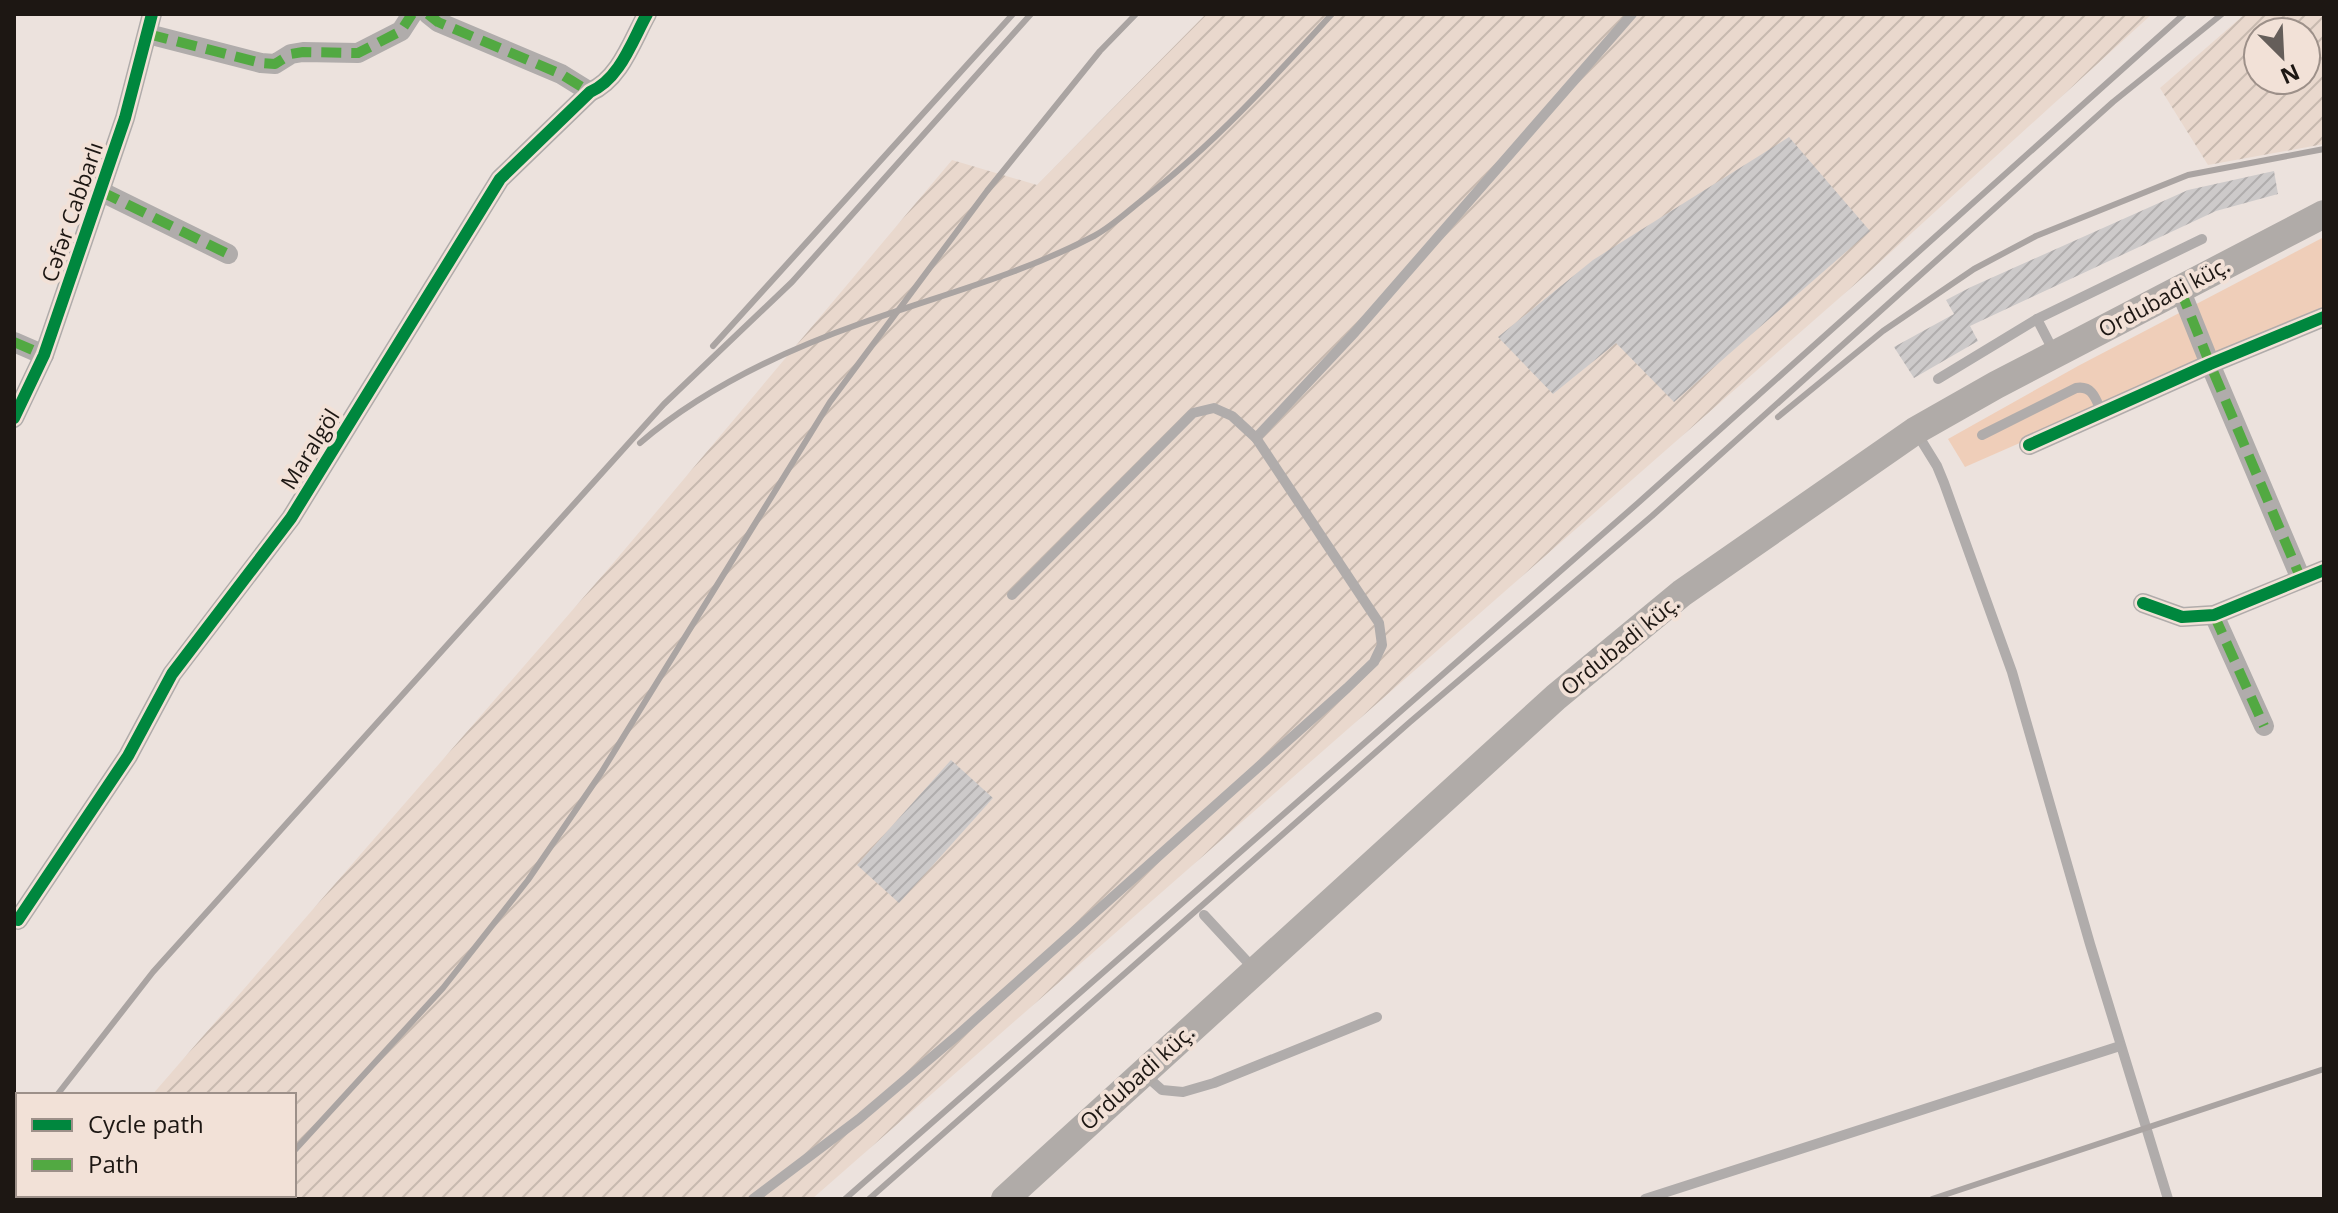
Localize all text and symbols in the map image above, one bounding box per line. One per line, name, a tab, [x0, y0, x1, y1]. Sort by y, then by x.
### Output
north arrow	[2242, 16, 2322, 96]
text: N	[2276, 58, 2305, 93]
street label: Cəfər Cabbarlı	[33, 138, 109, 286]
street label: Ordubadi küç.	[2093, 249, 2235, 343]
street label: Maralgöl	[273, 403, 346, 494]
street label: Ordubadi küç.	[1554, 587, 1685, 701]
street label: Ordubadi küç.	[1072, 1017, 1200, 1136]
legend	[16, 1093, 296, 1197]
text: Cycle path	[88, 1107, 204, 1140]
text: Path	[88, 1147, 139, 1180]

